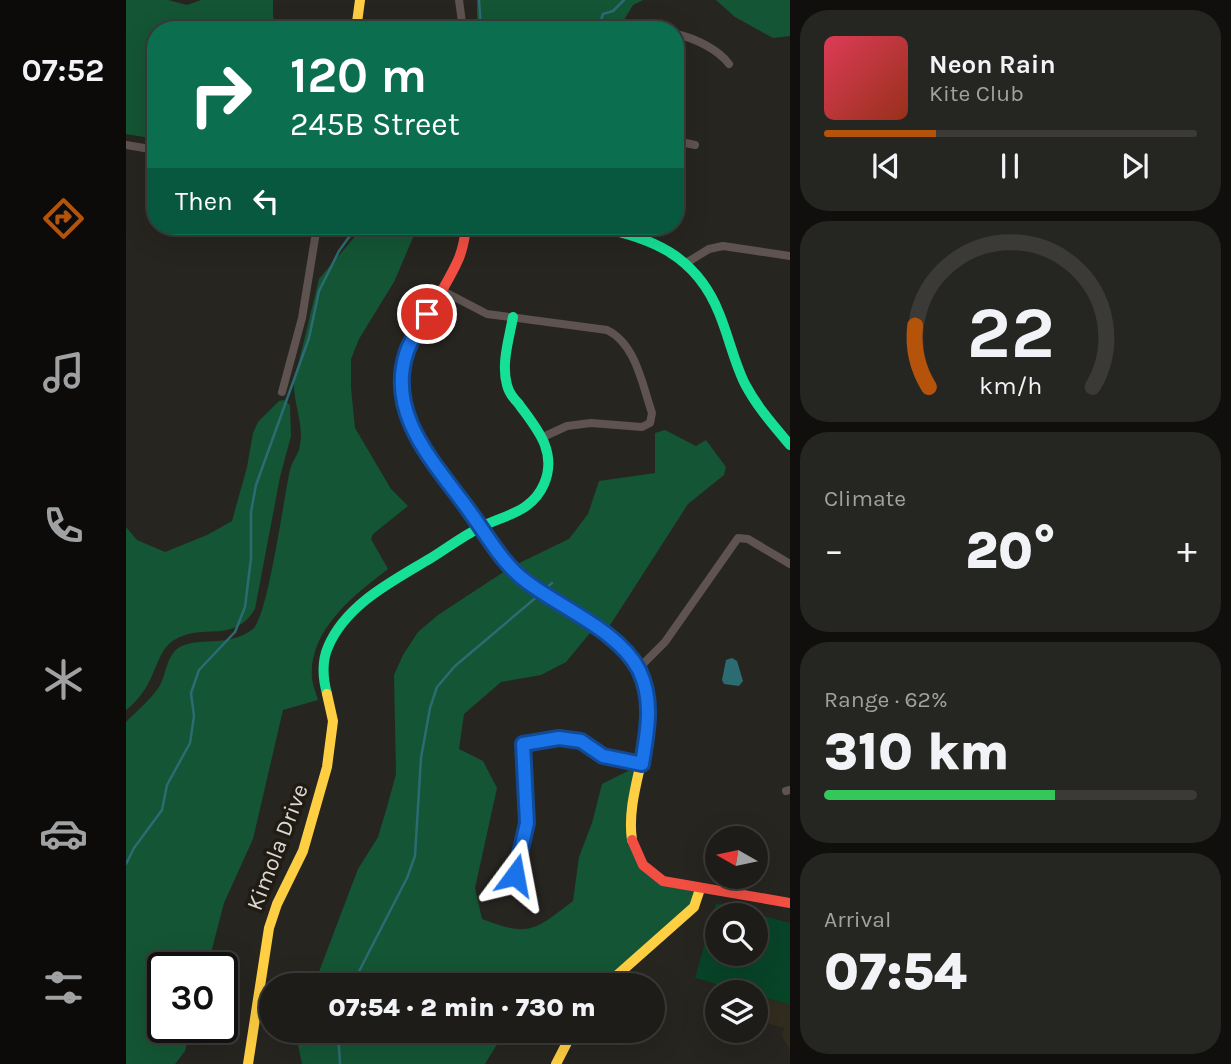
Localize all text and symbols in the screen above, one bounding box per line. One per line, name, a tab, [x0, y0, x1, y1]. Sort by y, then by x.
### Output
text: 120 m	[290, 47, 427, 104]
icon: right	[175, 49, 266, 140]
text: Neon Rain	[929, 49, 1056, 80]
text: 07:52	[22, 52, 104, 89]
text: Kite Club	[929, 80, 1024, 107]
text: 245B Street	[290, 106, 460, 143]
icon: previous	[867, 147, 905, 185]
icon: pause	[991, 147, 1029, 185]
icon: next	[1116, 147, 1154, 185]
icon: left	[247, 182, 285, 220]
text: Then	[175, 186, 233, 217]
icon: directions	[39, 194, 88, 243]
pin	[397, 284, 457, 344]
text: 22	[966, 291, 1055, 376]
icon: arrive	[408, 295, 446, 333]
icon: music	[39, 348, 88, 397]
text: km/h	[979, 371, 1042, 400]
text: Climate	[824, 485, 906, 512]
icon: phone	[39, 501, 88, 550]
text: 20°	[965, 520, 1056, 581]
text: −	[824, 528, 844, 573]
text: +	[1177, 528, 1197, 573]
icon: climate	[39, 655, 88, 704]
text: Range · 62%	[824, 686, 948, 713]
text: 310 km	[824, 721, 1009, 782]
street label: Kimola Drive	[241, 780, 314, 914]
icon: car	[39, 809, 88, 858]
north arrow	[705, 826, 768, 889]
map controls	[705, 826, 768, 1043]
position arrow	[478, 838, 552, 912]
button: search	[705, 903, 768, 966]
text: Arrival	[824, 906, 891, 933]
text: 07:54	[824, 941, 967, 1002]
speed limit sign: 30	[147, 952, 238, 1043]
icon: filters	[39, 963, 88, 1012]
button: layers	[705, 980, 768, 1043]
text: 07:54 · 2 min · 730 m	[328, 992, 596, 1023]

